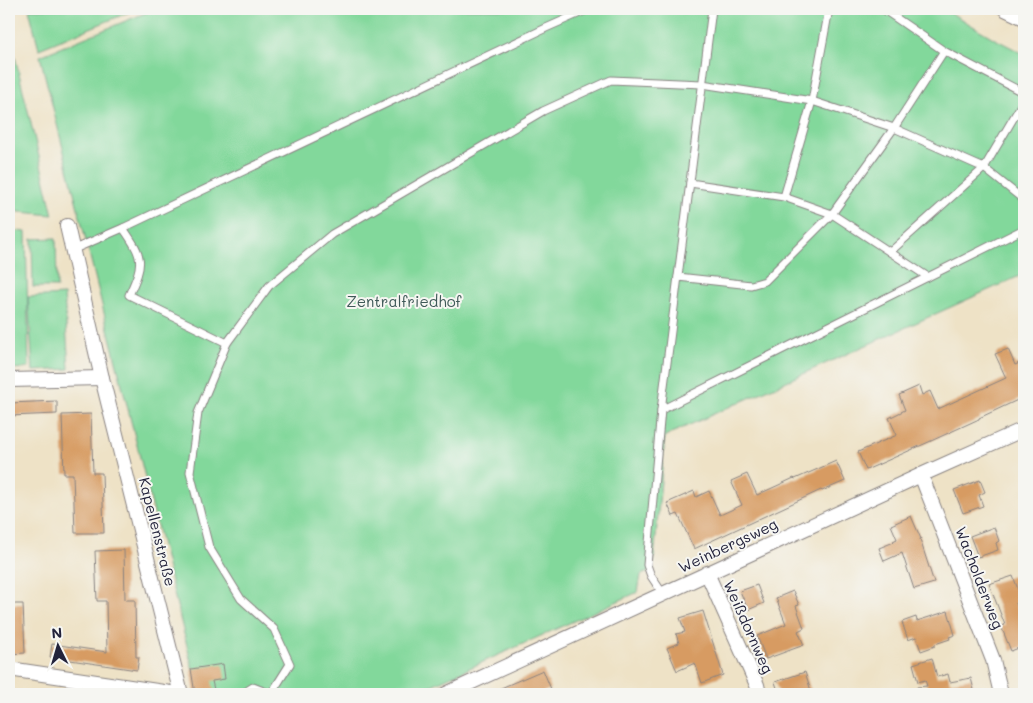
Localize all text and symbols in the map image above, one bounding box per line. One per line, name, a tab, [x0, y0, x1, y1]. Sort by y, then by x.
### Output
park label: Zentralfriedhof	[347, 291, 463, 311]
street label: Kapellenstraße	[135, 475, 181, 588]
street label: Weinbergsweg	[675, 513, 781, 577]
street label: Wacholderweg	[951, 523, 1009, 632]
street label: Weißdornweg	[719, 577, 779, 677]
north arrow	[32, 620, 82, 670]
text: N	[51, 623, 63, 642]

